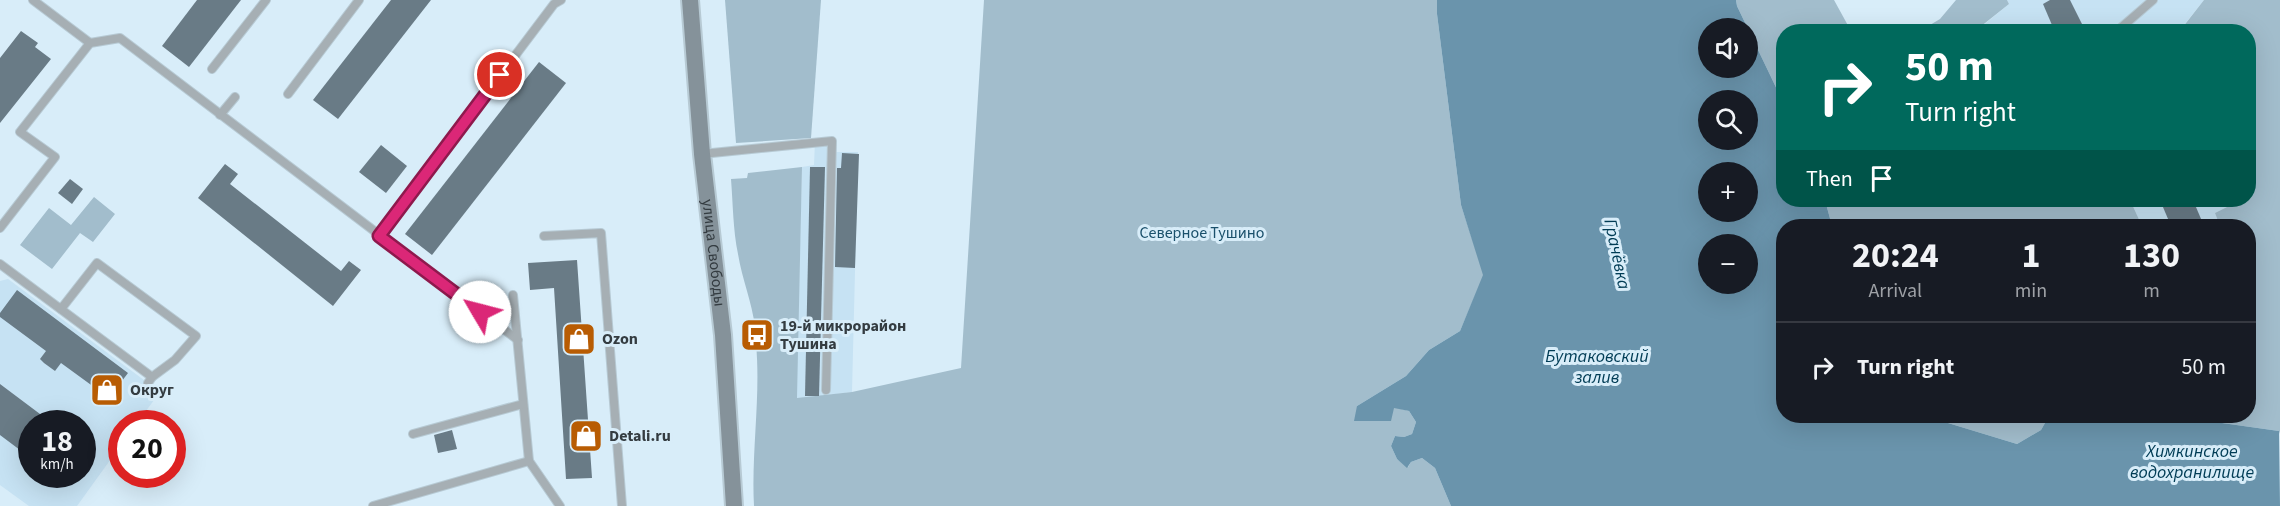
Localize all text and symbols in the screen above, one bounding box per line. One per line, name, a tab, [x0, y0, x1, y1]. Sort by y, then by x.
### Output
map controls	[1698, 18, 1758, 294]
button: sound	[1698, 18, 1758, 78]
text: 50 m	[1905, 37, 1994, 97]
icon: right	[1806, 48, 1884, 126]
pin	[474, 49, 525, 100]
icon: arrive	[483, 58, 516, 91]
button: search	[1698, 90, 1758, 150]
text: Turn right	[1905, 93, 2016, 132]
button: +	[1698, 162, 1758, 222]
icon: arrive	[1865, 162, 1898, 195]
text: Then	[1806, 163, 1853, 195]
street label: улица Свободы	[696, 198, 731, 308]
water label: Грачёвка	[1597, 216, 1637, 292]
park label: Северное Тушино	[1139, 222, 1265, 244]
text: 20:24	[1852, 230, 1939, 281]
text: 1	[2021, 230, 2040, 281]
text: 130	[2123, 230, 2180, 281]
button: −	[1698, 234, 1758, 294]
text: Arrival	[1868, 277, 1922, 305]
text: min	[2015, 277, 2047, 305]
text: m	[2143, 277, 2160, 305]
position arrow	[448, 280, 512, 344]
place label: 19-й микрорайон Тушина	[780, 315, 906, 355]
bus stop icon: 19-й микрорайон Тушина	[739, 317, 775, 353]
shop icon: Ozon	[561, 321, 597, 357]
place label: Ozon	[602, 328, 638, 350]
water label: Бутаковский залив	[1545, 344, 1649, 390]
icon: right	[1806, 351, 1839, 384]
text: Turn right	[1857, 351, 1954, 383]
text: 50 m	[2181, 351, 2226, 383]
shop icon: Округ	[89, 372, 125, 408]
place label: Округ	[130, 379, 174, 401]
speed limit sign: 20	[108, 410, 186, 488]
shop icon: Detali.ru	[568, 418, 604, 454]
text: 18	[41, 420, 73, 463]
place label: Detali.ru	[609, 425, 671, 447]
water label: Химкинское водохранилище	[2130, 439, 2254, 485]
text: km/h	[40, 454, 74, 475]

